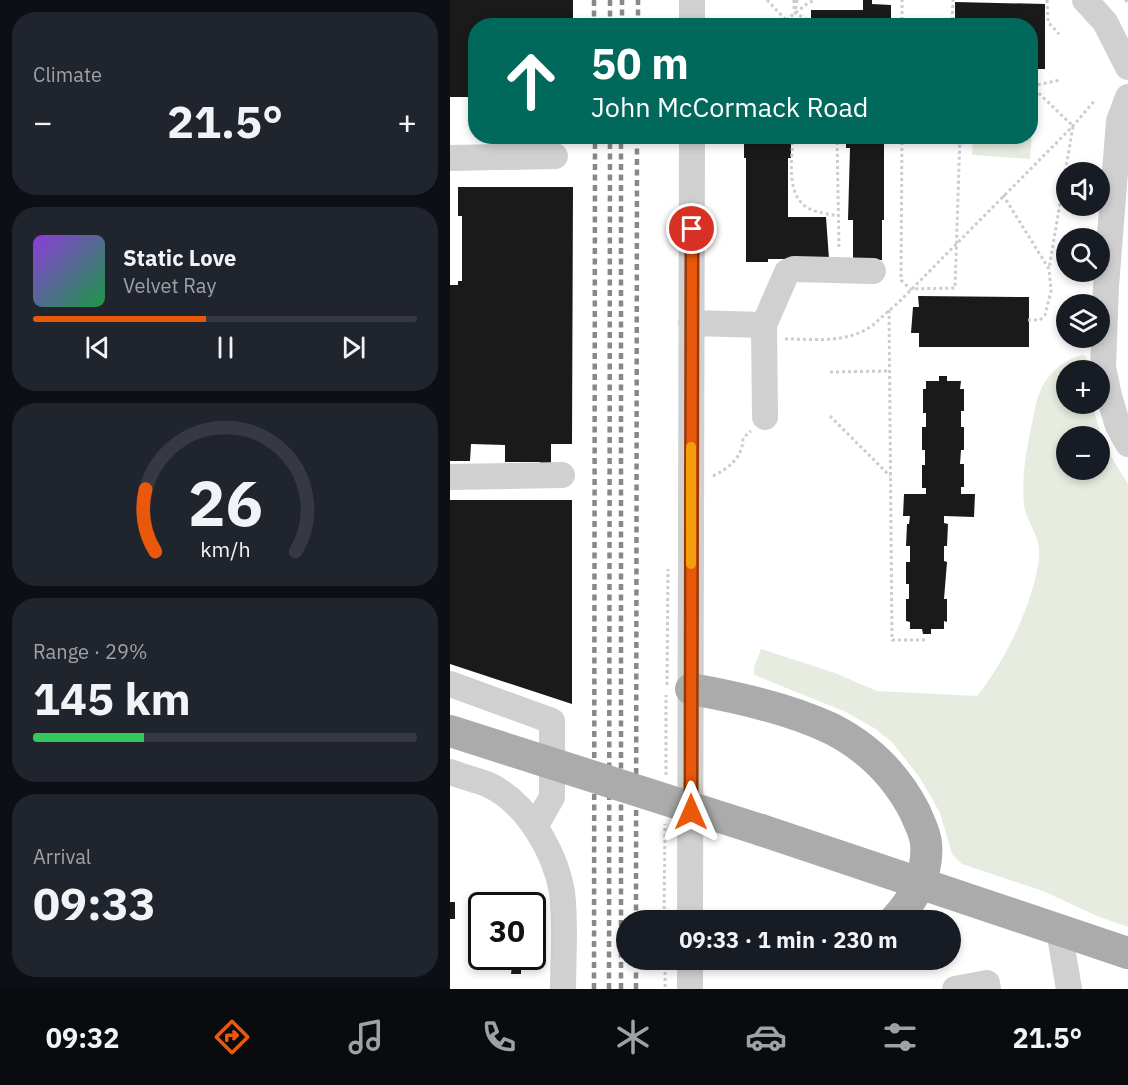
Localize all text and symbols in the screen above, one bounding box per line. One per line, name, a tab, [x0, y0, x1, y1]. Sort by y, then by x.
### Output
text: 50 m	[591, 36, 689, 91]
icon: ahead	[492, 42, 570, 120]
text: Climate	[33, 61, 102, 88]
text: John McCormack Road	[591, 89, 868, 124]
text: 21.5°	[167, 92, 283, 150]
text: −	[33, 100, 53, 143]
text: +	[397, 100, 417, 143]
map controls	[1056, 162, 1110, 480]
button: sound	[1056, 162, 1110, 216]
pin	[666, 203, 717, 254]
icon: arrive	[675, 212, 708, 245]
button: search	[1056, 228, 1110, 282]
text: Static Love	[123, 243, 236, 272]
text: Velvet Ray	[123, 272, 216, 299]
button: layers	[1056, 294, 1110, 348]
icon: previous	[81, 331, 114, 364]
icon: pause	[209, 331, 242, 364]
icon: next	[337, 331, 370, 364]
button: +	[1056, 360, 1110, 414]
button: −	[1056, 426, 1110, 480]
text: 26	[188, 462, 262, 543]
text: km/h	[200, 535, 250, 563]
text: Range · 29%	[33, 638, 148, 665]
text: 145 km	[33, 669, 191, 727]
position arrow	[659, 780, 723, 844]
text: Arrival	[33, 843, 91, 870]
text: 09:33	[33, 874, 156, 932]
speed limit sign: 30	[468, 892, 546, 970]
text: 09:33 · 1 min · 230 m	[679, 925, 898, 954]
icon: directions	[211, 1016, 253, 1058]
icon: music	[345, 1016, 387, 1058]
icon: phone	[478, 1016, 520, 1058]
icon: climate	[612, 1016, 654, 1058]
icon: car	[745, 1016, 787, 1058]
icon: filters	[879, 1016, 921, 1058]
text: 09:32	[46, 1020, 120, 1055]
text: 21.5°	[1012, 1020, 1082, 1055]

